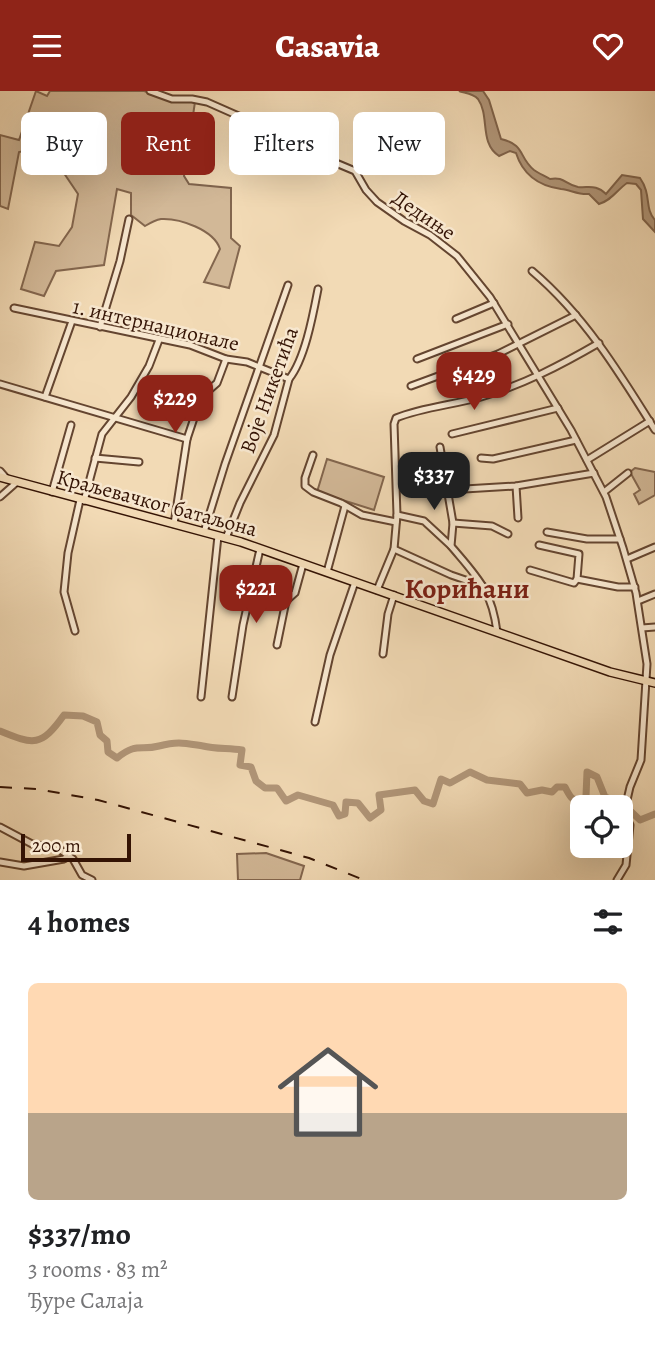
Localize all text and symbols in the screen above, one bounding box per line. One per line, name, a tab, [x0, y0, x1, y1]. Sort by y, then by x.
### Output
text: Casavia	[275, 24, 380, 68]
icon: menu	[28, 27, 66, 65]
icon: heart	[589, 27, 627, 65]
chip: Buy	[21, 112, 107, 175]
chip: Rent	[121, 112, 215, 175]
chip: Filters	[229, 112, 339, 175]
chip: New	[353, 112, 445, 175]
street label: Дедиње	[387, 184, 461, 246]
street label: 1. интернационале	[70, 292, 242, 358]
street label: Воје Никетића	[233, 323, 305, 457]
pin: $429	[433, 353, 515, 412]
text: $429	[452, 359, 496, 390]
pin: $229	[134, 375, 216, 435]
text: $229	[153, 382, 197, 413]
pin: $337	[393, 453, 475, 512]
text: $337	[414, 459, 454, 490]
street label: Краљевачког батаљона	[54, 463, 261, 543]
pin: $221	[215, 566, 297, 625]
district label: Корићани	[404, 570, 530, 608]
text: $221	[235, 572, 277, 603]
map controls	[570, 795, 633, 858]
button: locate	[570, 795, 633, 858]
scale bar	[21, 831, 131, 863]
text: 200 m	[32, 833, 81, 859]
text: 4 homes	[28, 902, 130, 942]
icon: filters	[589, 903, 627, 941]
icon: home	[265, 1029, 391, 1155]
text: $337/mo	[28, 1214, 131, 1254]
text: 3 rooms · 83 m²	[28, 1254, 168, 1285]
text: Ђуре Салаја	[28, 1285, 144, 1316]

